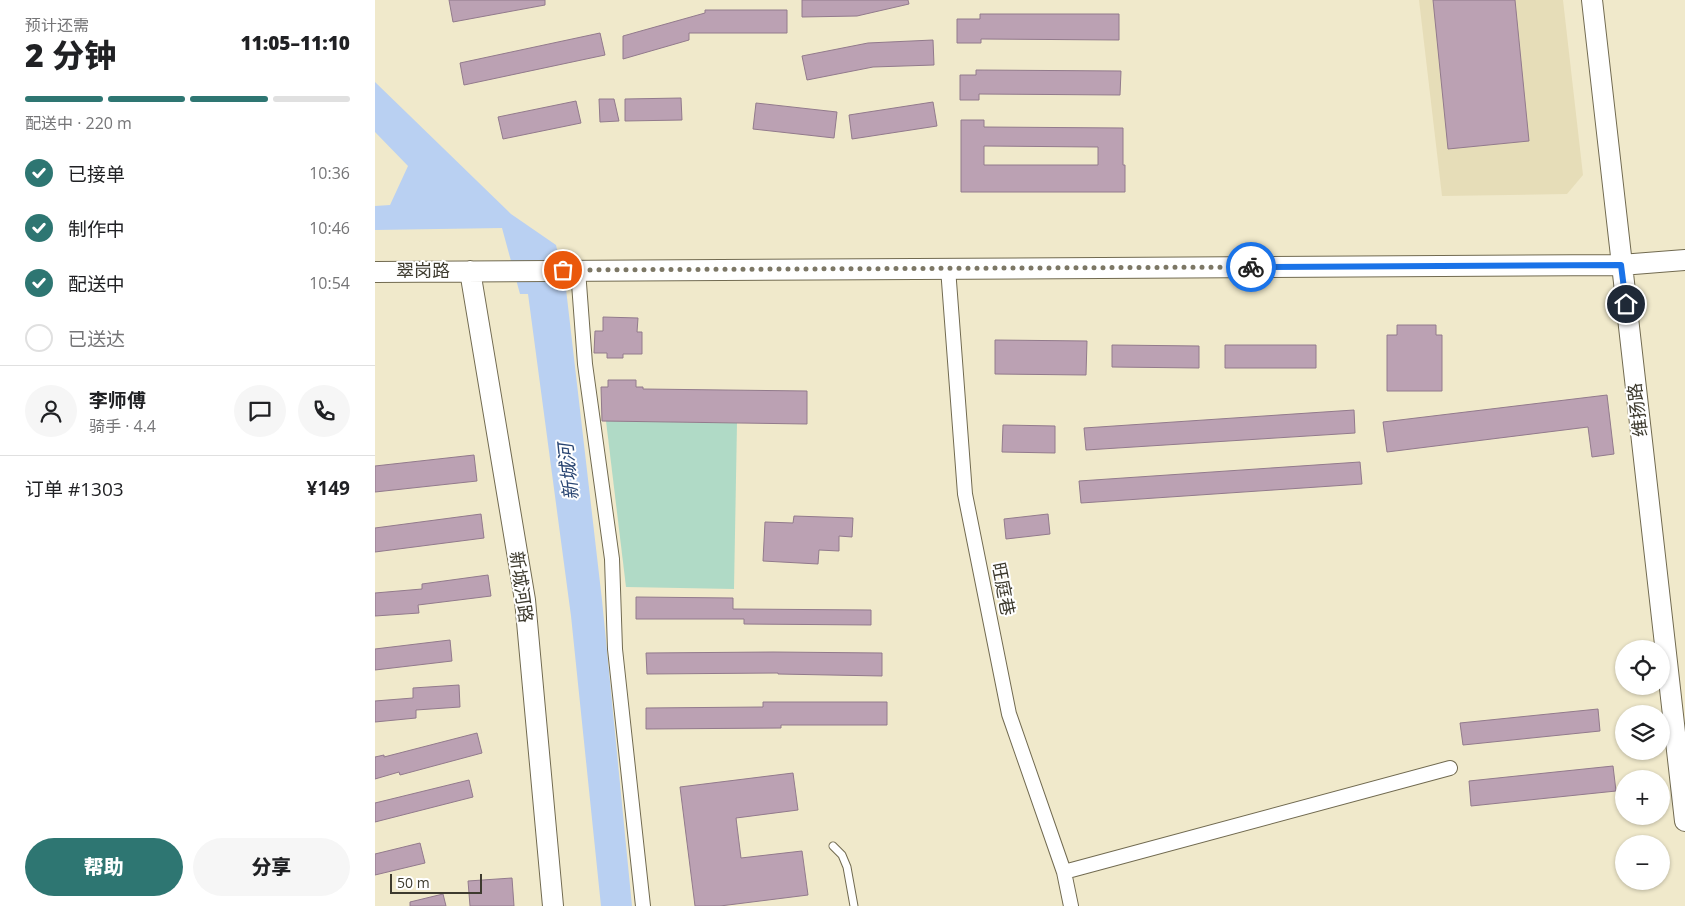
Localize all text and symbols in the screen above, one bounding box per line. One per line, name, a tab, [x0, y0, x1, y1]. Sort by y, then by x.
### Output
text: 预计还需	[25, 14, 89, 36]
text: 11:05–11:10	[240, 30, 350, 56]
text: 2 分钟	[25, 33, 116, 76]
text: 配送中 · 220 m	[25, 112, 132, 134]
icon: check	[25, 159, 53, 187]
text: 已接单	[68, 161, 125, 187]
text: 10:36	[309, 162, 350, 184]
icon: check	[25, 214, 53, 242]
text: 制作中	[68, 216, 125, 242]
text: 10:46	[309, 217, 350, 239]
courier	[1226, 242, 1276, 292]
pin	[542, 249, 584, 291]
icon: bike	[1237, 253, 1265, 281]
icon: bag	[549, 256, 577, 284]
street label: 翠岗路	[396, 258, 450, 282]
icon: check	[25, 269, 53, 297]
text: 配送中	[68, 271, 125, 297]
text: 10:54	[309, 272, 350, 294]
pin	[1605, 283, 1647, 325]
icon: home	[1612, 290, 1640, 318]
text: 已送达	[68, 326, 125, 352]
street label: 维扬路	[1622, 382, 1652, 438]
button: person	[25, 385, 77, 437]
button: chat	[234, 385, 286, 437]
button: phone	[298, 385, 350, 437]
text: 李师傅	[89, 387, 146, 413]
text: 骑手 · 4.4	[89, 415, 156, 437]
water label: 新城河	[552, 438, 584, 502]
text: ¥149	[307, 475, 350, 501]
text: 订单 #1303	[25, 476, 124, 502]
street label: 新城河路	[505, 550, 539, 624]
street label: 旺庭巷	[987, 560, 1021, 618]
map controls	[1615, 640, 1670, 890]
button: locate	[1615, 640, 1670, 695]
button: layers	[1615, 705, 1670, 760]
button: +	[1615, 770, 1670, 825]
button: −	[1615, 835, 1670, 890]
button: 帮助	[25, 838, 183, 896]
button: 分享	[193, 838, 350, 896]
scale bar	[390, 871, 483, 894]
text: 50 m	[397, 873, 430, 892]

